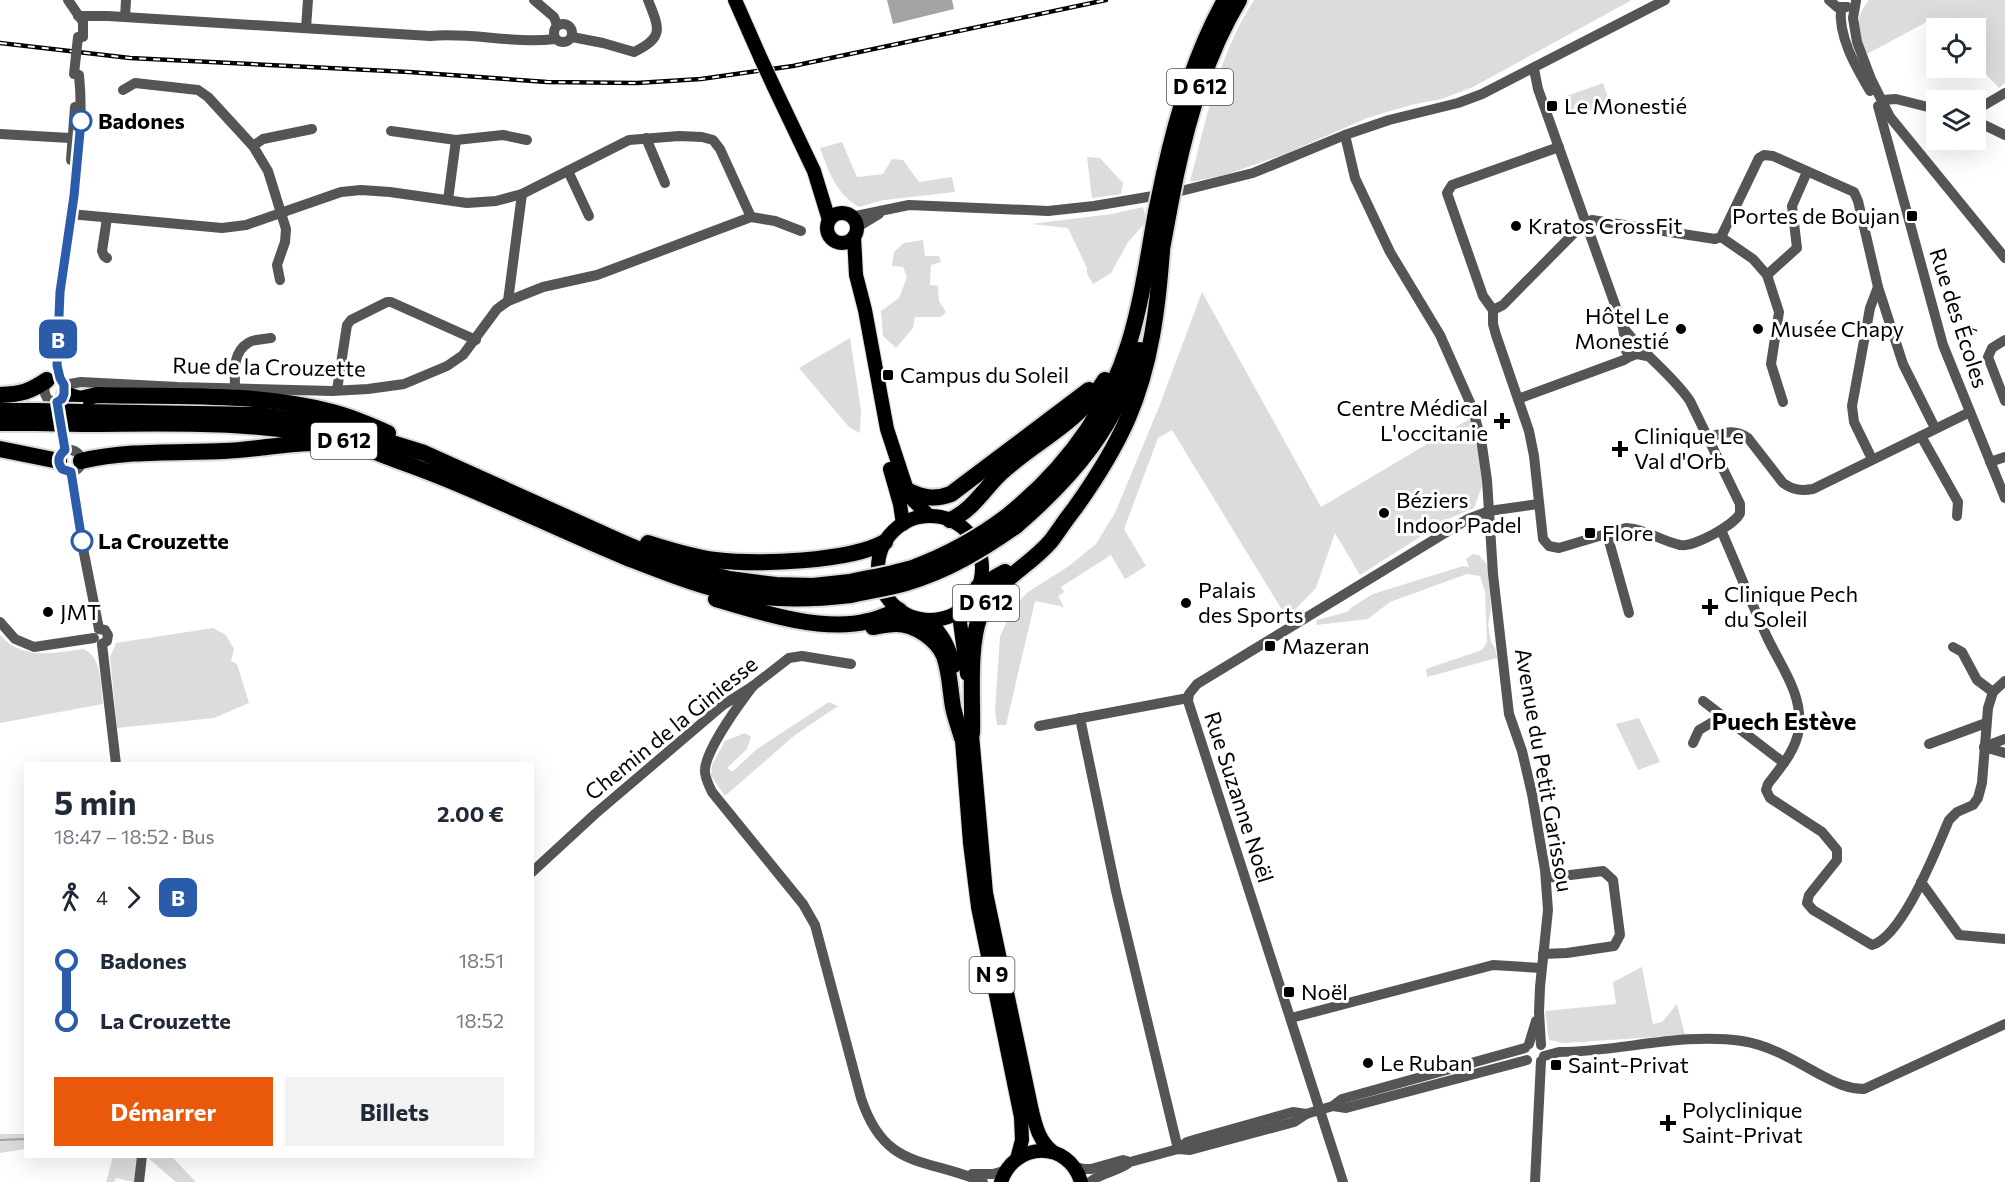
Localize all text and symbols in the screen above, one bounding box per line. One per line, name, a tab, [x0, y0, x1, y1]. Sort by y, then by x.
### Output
map controls	[1926, 18, 1986, 150]
button: locate	[1926, 18, 1986, 78]
road number: D 612	[1167, 69, 1233, 105]
button: layers	[1926, 90, 1986, 150]
place label: Le Monestié	[1564, 92, 1687, 119]
marker: Le Monestié	[1545, 99, 1559, 113]
place label: Badones	[98, 107, 185, 134]
marker: Badones	[70, 110, 92, 132]
place label: Portes de Boujan	[1732, 202, 1900, 229]
marker: Portes de Boujan	[1905, 209, 1919, 223]
place label: Kratos CrossFit	[1528, 212, 1683, 239]
marker: Kratos CrossFit	[1509, 219, 1523, 233]
street label: Rue des Écoles	[1924, 244, 1995, 391]
place label: Hôtel Le Monestié	[1574, 302, 1669, 354]
place label: Musée Chapy	[1770, 315, 1904, 342]
line badge: B	[38, 320, 78, 358]
marker: Hôtel Le Monestié	[1674, 322, 1688, 336]
marker: Musée Chapy	[1751, 322, 1765, 336]
text: B	[51, 327, 65, 352]
street label: Rue de la Crouzette	[172, 351, 366, 382]
place label: Campus du Soleil	[900, 361, 1069, 388]
marker: Campus du Soleil	[881, 368, 895, 382]
place label: Centre Médical L'occitanie	[1337, 394, 1488, 446]
marker: Centre Médical L'occitanie	[1493, 412, 1511, 430]
place label: Clinique Le Val d'Orb	[1634, 422, 1744, 474]
road number: D 612	[311, 423, 377, 459]
marker: Clinique Le Val d'Orb	[1611, 440, 1629, 458]
place label: Béziers Indoor Padel	[1396, 486, 1522, 538]
marker: Béziers Indoor Padel	[1377, 506, 1391, 520]
place label: Flore	[1602, 519, 1653, 546]
marker: Flore	[1583, 526, 1597, 540]
place label: La Crouzette	[98, 527, 229, 554]
marker: La Crouzette	[71, 530, 93, 552]
place label: Palais des Sports	[1198, 576, 1303, 628]
place label: Clinique Pech du Soleil	[1724, 580, 1858, 632]
road number: D 612	[953, 585, 1019, 621]
marker: Palais des Sports	[1179, 596, 1193, 610]
place label: JMT	[60, 598, 101, 625]
marker: Clinique Pech du Soleil	[1701, 598, 1719, 616]
marker: JMT	[41, 605, 55, 619]
place label: Mazeran	[1282, 632, 1370, 659]
marker: Mazeran	[1263, 639, 1277, 653]
street label: Avenue du Petit Garissou	[1510, 646, 1579, 894]
street label: Chemin de la Giniesse	[579, 650, 762, 805]
district label: Puech Estève	[1712, 706, 1856, 735]
street label: Rue Suzanne Noël	[1199, 708, 1280, 886]
text: 5 min	[54, 781, 137, 822]
text: 2.00 €	[437, 800, 504, 827]
text: 18:47 – 18:52 · Bus	[54, 824, 215, 848]
icon: walk	[54, 881, 87, 914]
icon: forward	[117, 881, 150, 914]
text: 4	[96, 885, 108, 909]
text: B	[171, 885, 185, 910]
text: Badones	[100, 947, 187, 974]
text: 18:51	[459, 948, 504, 972]
road number: N 9	[970, 957, 1014, 993]
place label: Noël	[1301, 978, 1348, 1005]
marker: Noël	[1282, 985, 1296, 999]
text: La Crouzette	[100, 1007, 231, 1034]
text: 18:52	[456, 1008, 504, 1032]
place label: Le Ruban	[1380, 1049, 1472, 1076]
place label: Saint-Privat	[1568, 1051, 1689, 1078]
marker: Le Ruban	[1361, 1056, 1375, 1070]
marker: Saint-Privat	[1549, 1058, 1563, 1072]
button: Démarrer	[54, 1077, 273, 1146]
button: Billets	[285, 1077, 504, 1146]
place label: Polyclinique Saint-Privat	[1682, 1096, 1803, 1148]
marker: Polyclinique Saint-Privat	[1659, 1114, 1677, 1132]

